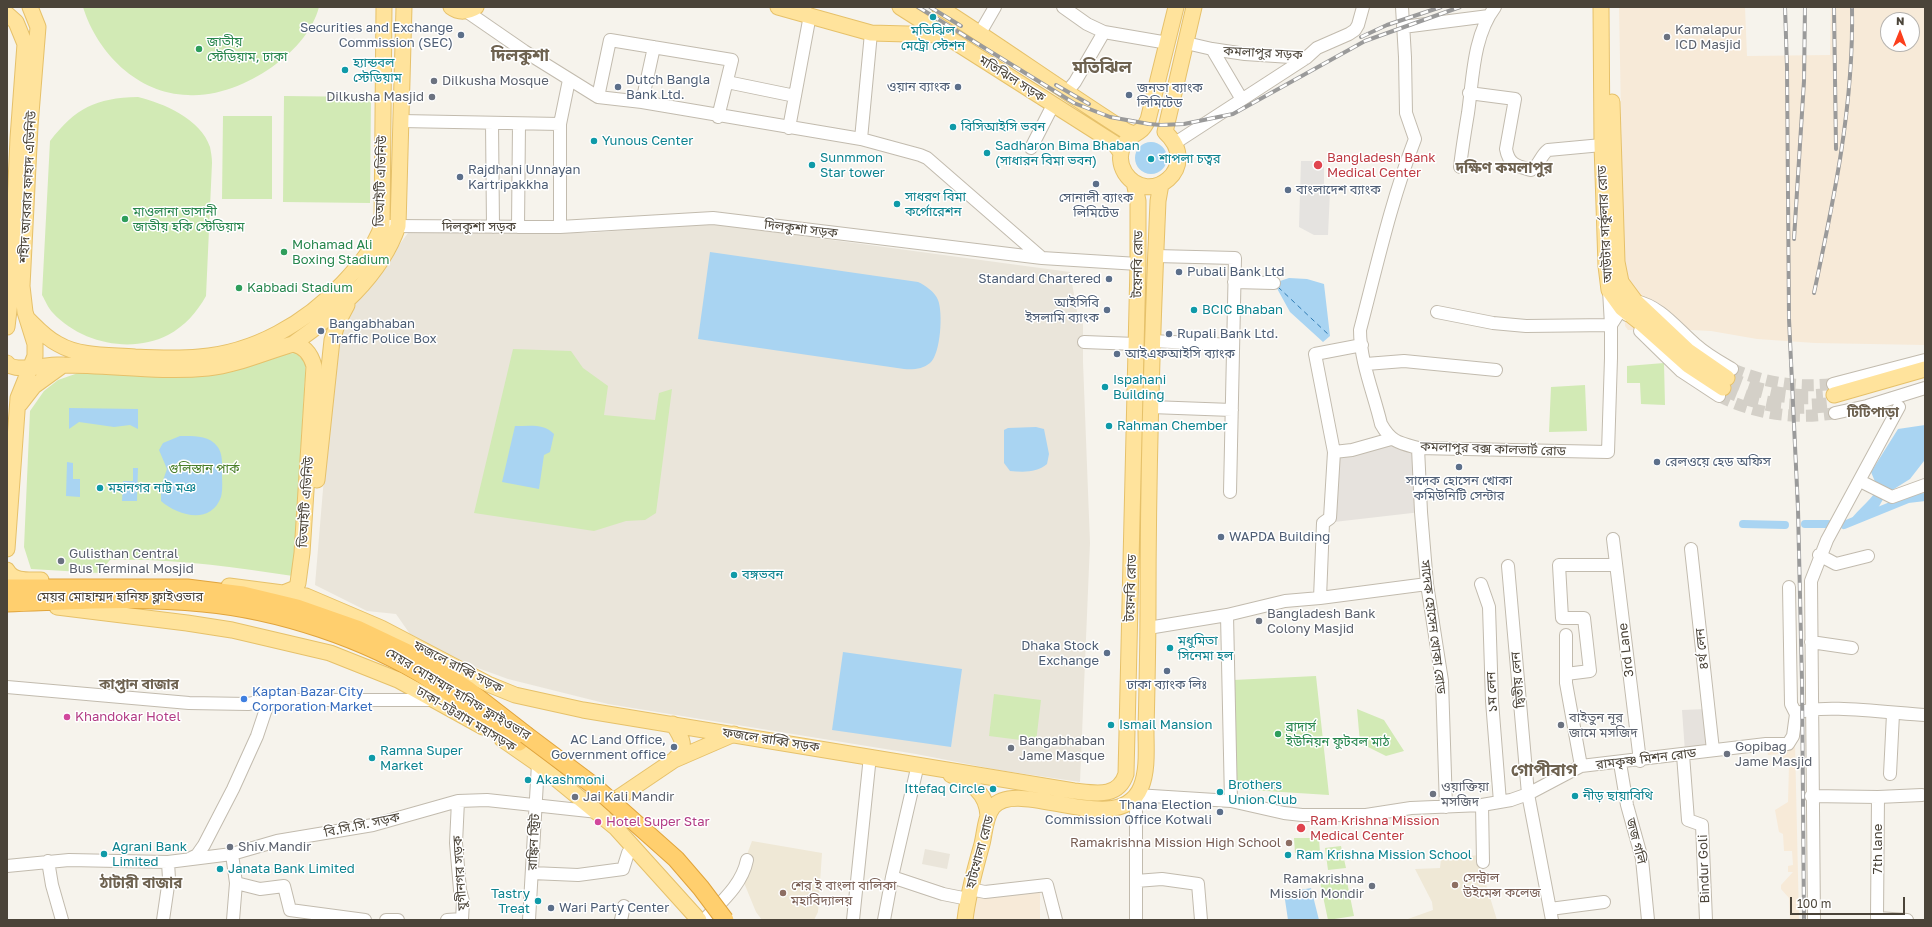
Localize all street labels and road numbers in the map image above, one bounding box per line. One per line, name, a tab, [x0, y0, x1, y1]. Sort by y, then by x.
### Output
street label: কমলাপুর সড়ক	[1223, 43, 1303, 63]
street label: মতিঝিল সড়ক	[976, 53, 1048, 105]
street label: শহীদ আবরার ফাহাদ এভিনিউ	[16, 110, 40, 264]
street label: ডিআইটি এভিনিউ	[372, 135, 390, 227]
street label: আউটার সার্কুলার রোড	[1594, 165, 1616, 283]
street label: দিলকুশা সড়ক	[763, 217, 839, 241]
street label: দিলকুশা সড়ক	[442, 219, 516, 235]
street label: টয়েনবি রোড	[1130, 230, 1146, 298]
street label: কমলাপুর বক্স কালভার্ট রোড	[1420, 439, 1566, 459]
street label: ডিআইটি এভিনিউ	[295, 456, 317, 548]
street label: টয়েনবি রোড	[1122, 554, 1140, 622]
street label: সাদেক হোসেন খোকা রোড	[1417, 559, 1449, 695]
street label: মেয়র মোহাম্মদ হানিফ ফ্লাইওভার	[37, 589, 203, 605]
street label: 3rd Lane	[1615, 622, 1637, 678]
street label: ৪র্থ লেন	[1692, 628, 1712, 670]
street label: ফজলে রাব্বি সড়ক	[411, 638, 505, 696]
street label: মেয়র মোহাম্মদ হানিফ ফ্লাইওভার	[383, 644, 533, 744]
street label: দ্বিতীয় লেন	[1508, 651, 1528, 709]
street label: ১ম লেন	[1483, 671, 1501, 713]
street label: ঢাকা-চট্টগ্রাম মহাসড়ক	[413, 683, 519, 755]
street label: ফজলে রাব্বি সড়ক	[721, 725, 821, 755]
street label: রামকৃষ্ণ মিশন রোড	[1595, 745, 1697, 773]
street label: বি.সি.সি. সড়ক	[323, 809, 401, 841]
street label: রাঙ্কিন স্ট্রিট	[525, 813, 543, 871]
street label: হাটখোলা রোড	[963, 814, 997, 890]
street label: জজ গলি	[1623, 816, 1649, 866]
street label: 7th lane	[1870, 824, 1886, 874]
street label: Bindur Goli	[1695, 834, 1713, 904]
street label: যুগীনগর সড়ক	[450, 835, 470, 911]

